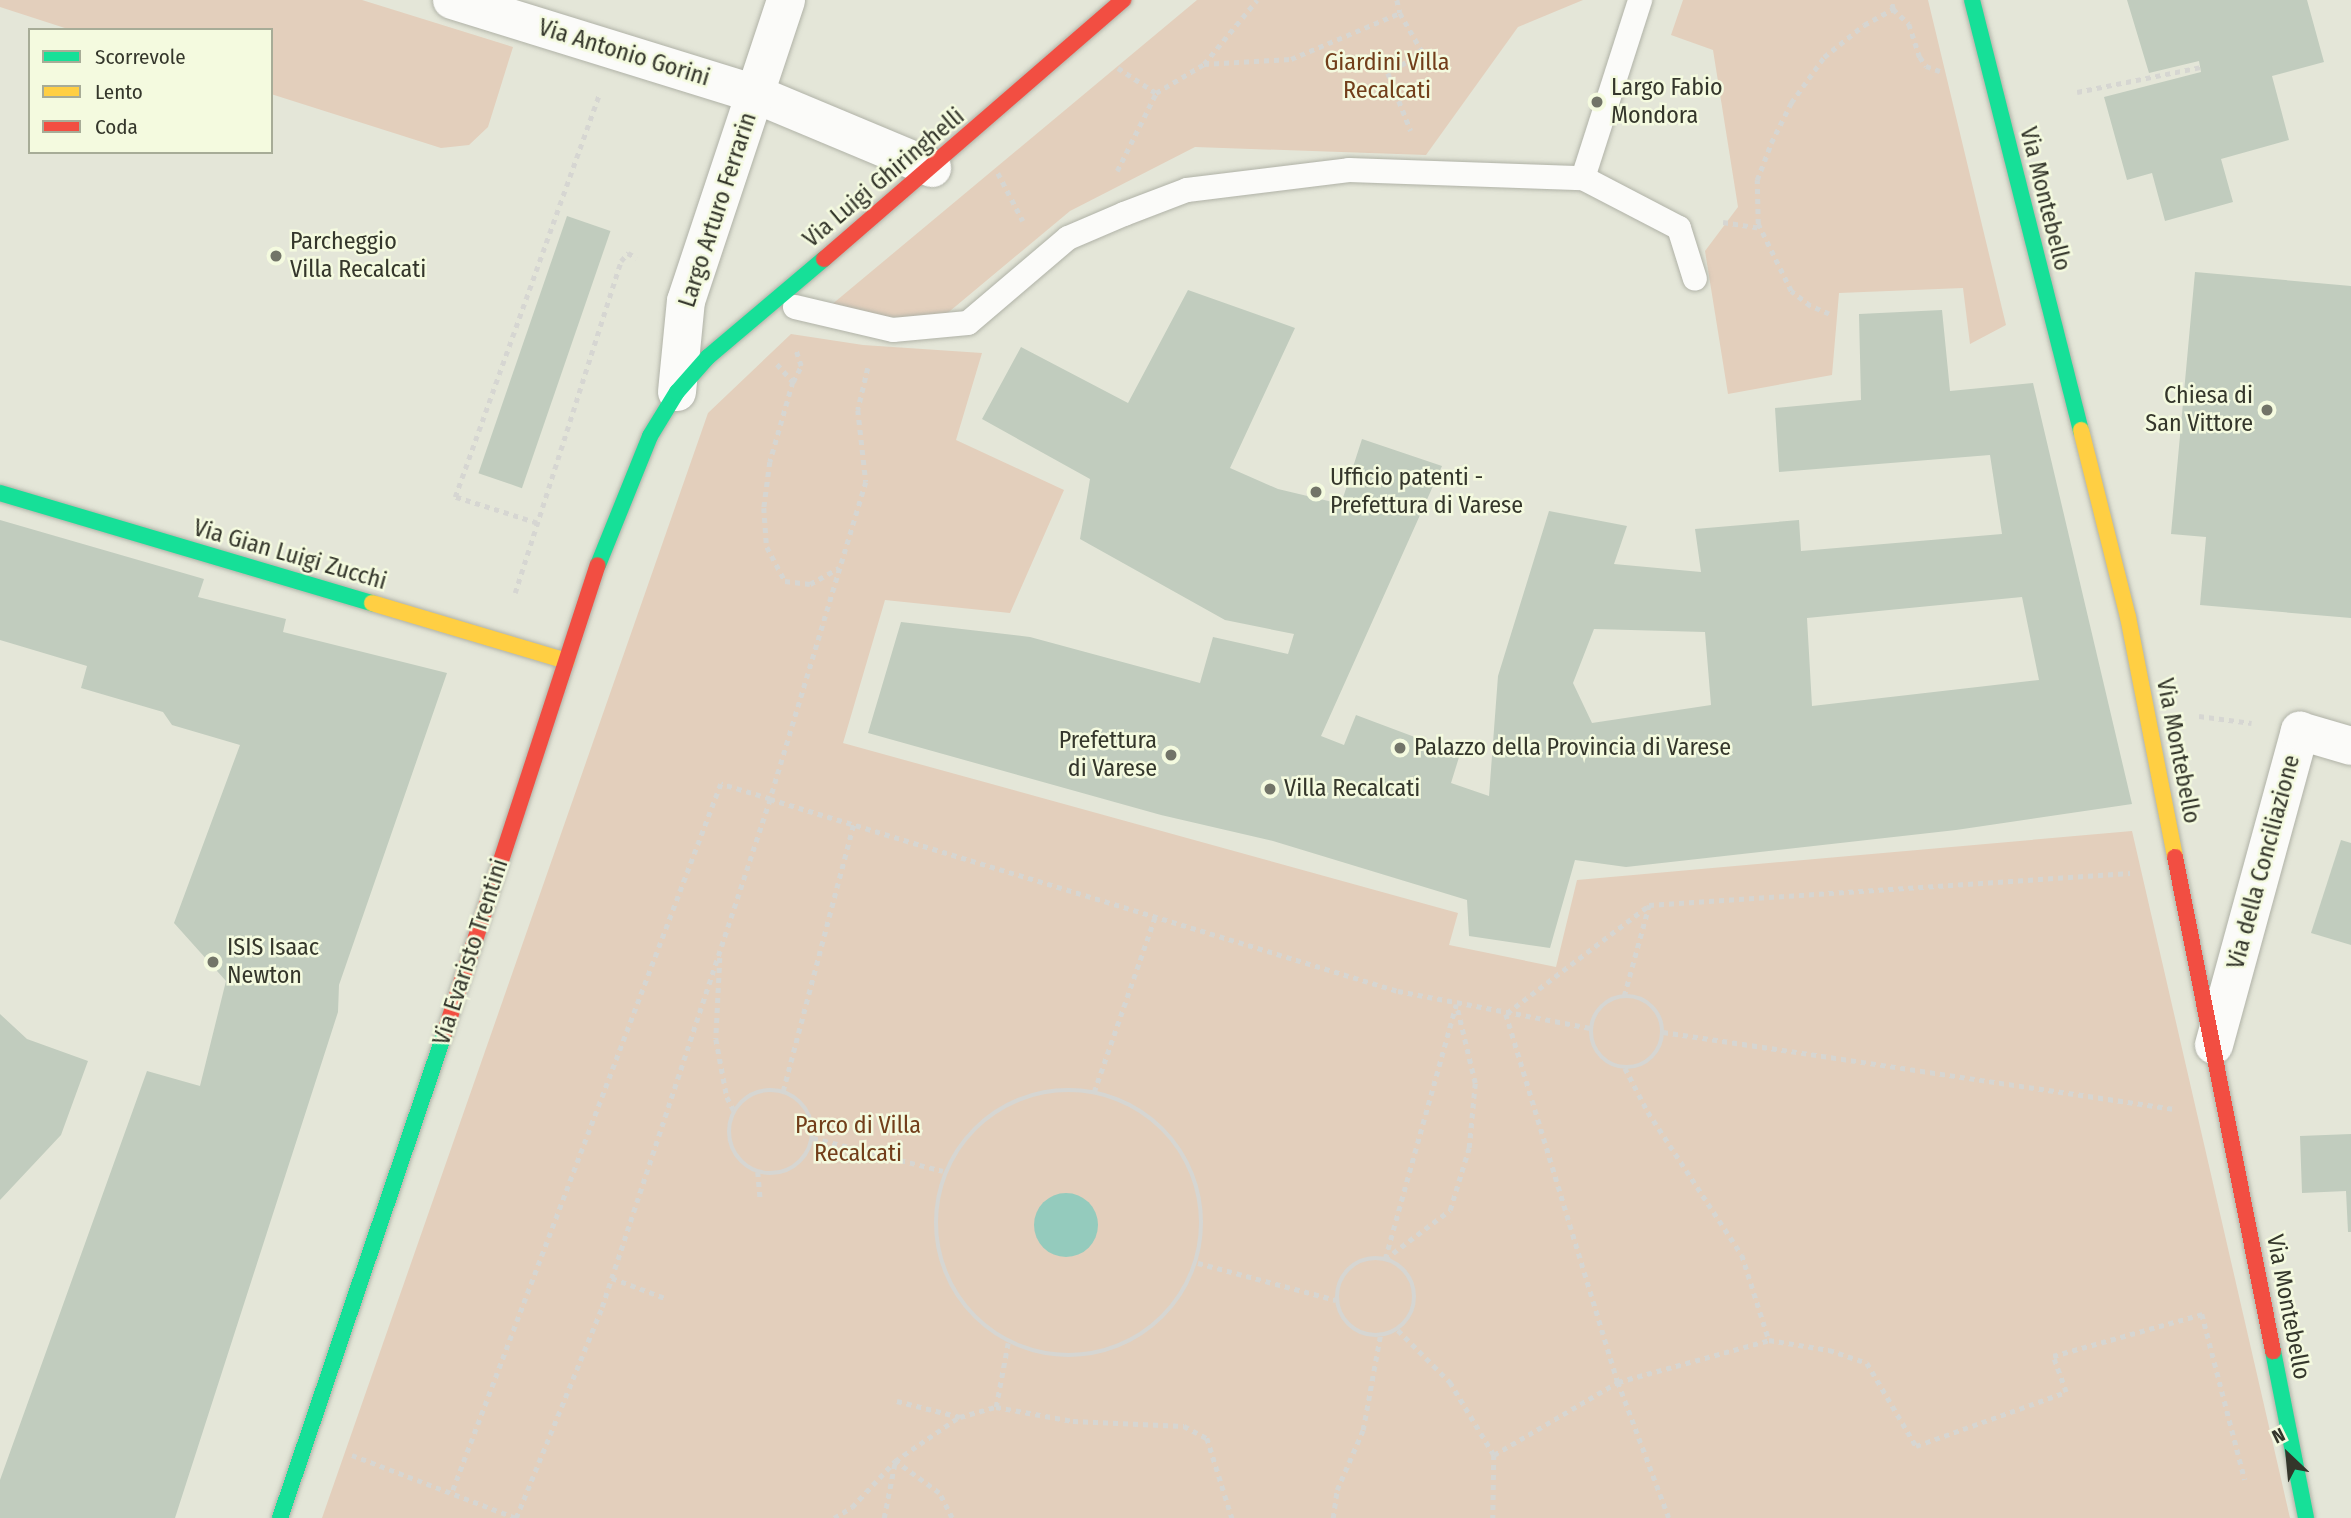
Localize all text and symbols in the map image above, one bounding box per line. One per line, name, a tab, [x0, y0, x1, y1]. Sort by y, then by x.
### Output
street label: Via Antonio Gorini	[535, 13, 713, 93]
legend	[28, 28, 273, 154]
text: Scorrevole	[95, 44, 186, 70]
park label: Giardini Villa Recalcati	[1324, 49, 1450, 105]
place label: Largo Fabio Mondora	[1611, 74, 1723, 130]
text: Lento	[95, 79, 143, 105]
marker: Largo Fabio Mondora	[1589, 94, 1605, 110]
street label: Via Luigi Ghiringhelli	[798, 102, 970, 254]
street label: Largo Arturo Ferrarin	[673, 109, 763, 311]
text: Coda	[95, 114, 138, 140]
street label: Via Montebello	[2013, 124, 2077, 274]
place label: Parcheggio Villa Recalcati	[290, 228, 426, 284]
marker: Parcheggio Villa Recalcati	[268, 248, 284, 264]
place label: Chiesa di San Vittore	[2145, 382, 2253, 438]
marker: Chiesa di San Vittore	[2259, 402, 2275, 418]
place label: Ufficio patenti - Prefettura di Varese	[1330, 464, 1523, 520]
marker: Ufficio patenti - Prefettura di Varese	[1308, 484, 1324, 500]
street label: Via Gian Luigi Zucchi	[190, 514, 390, 596]
street label: Via Montebello	[2150, 676, 2206, 826]
place label: Prefettura di Varese	[1059, 727, 1157, 783]
place label: Palazzo della Provincia di Varese	[1414, 734, 1731, 762]
marker: Palazzo della Provincia di Varese	[1392, 740, 1408, 756]
marker: Prefettura di Varese	[1163, 747, 1179, 763]
street label: Via della Conciliazione	[2222, 752, 2306, 972]
place label: Villa Recalcati	[1284, 775, 1420, 803]
marker: Villa Recalcati	[1262, 781, 1278, 797]
street label: Via Evaristo Trentini	[427, 855, 515, 1049]
place label: ISIS Isaac Newton	[227, 934, 319, 990]
marker: ISIS Isaac Newton	[205, 954, 221, 970]
park label: Parco di Villa Recalcati	[795, 1112, 921, 1168]
street label: Via Montebello	[2260, 1232, 2316, 1382]
north arrow	[2253, 1420, 2323, 1490]
text: N	[2268, 1423, 2289, 1449]

